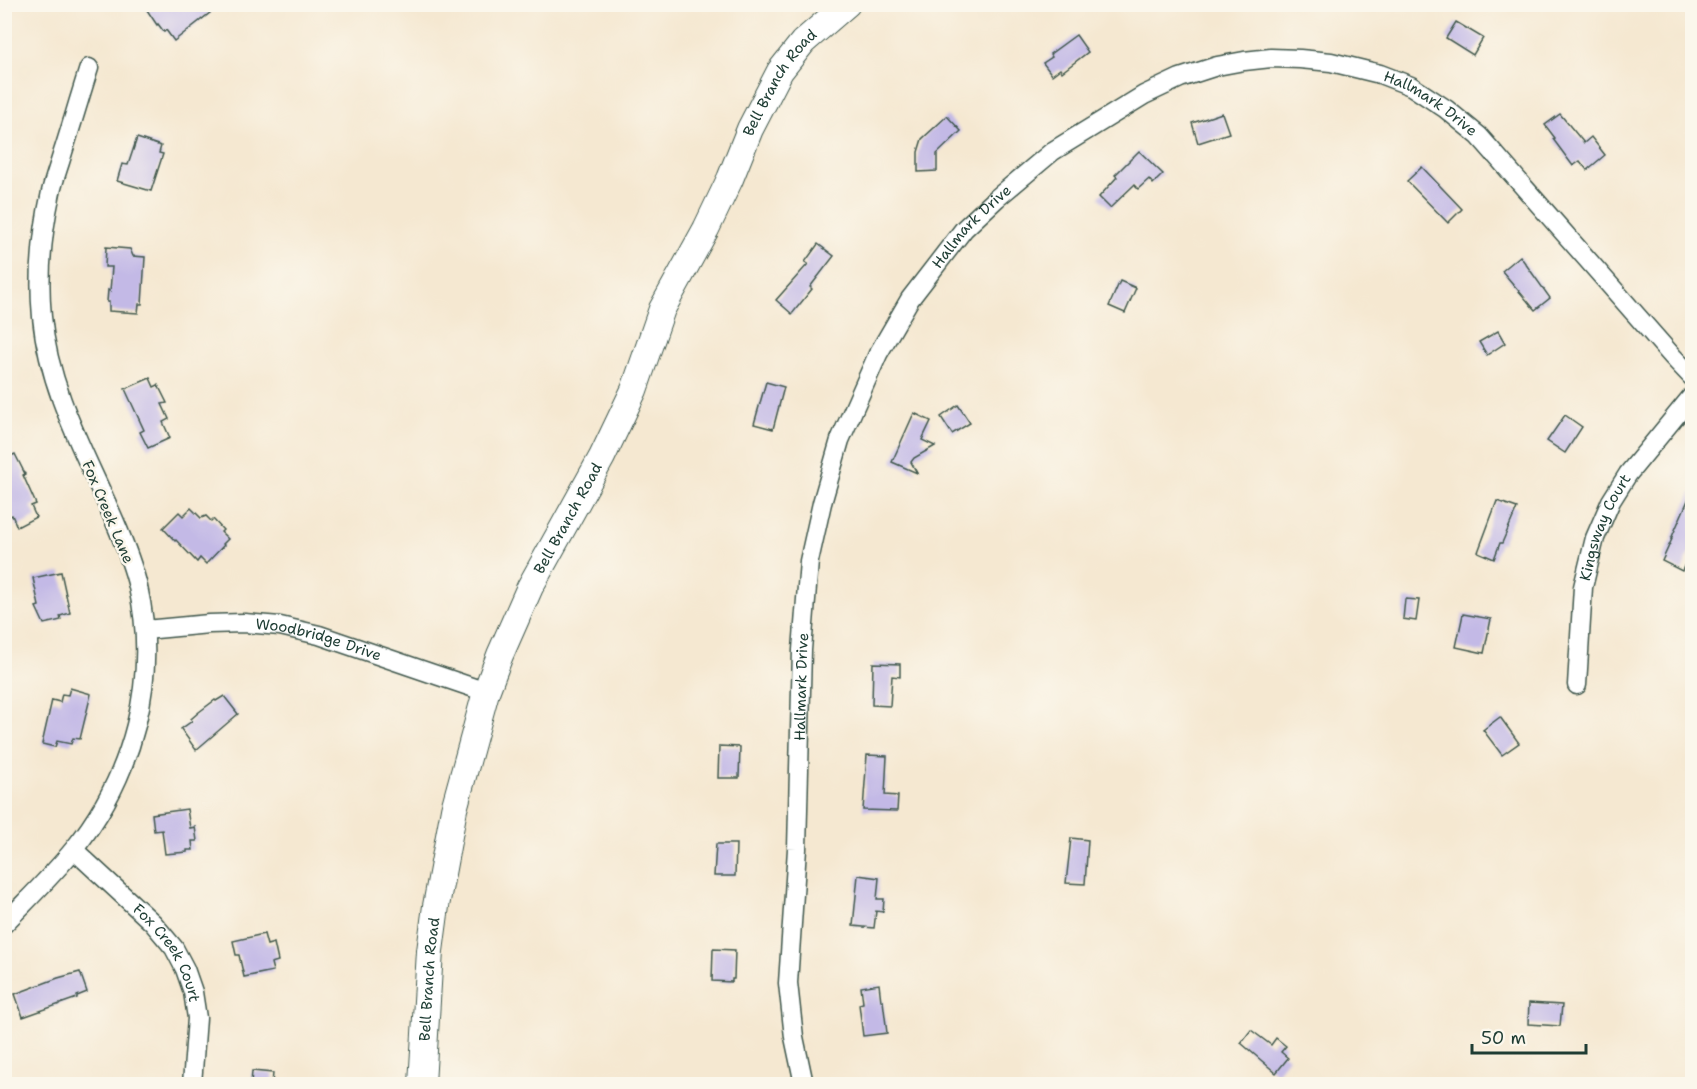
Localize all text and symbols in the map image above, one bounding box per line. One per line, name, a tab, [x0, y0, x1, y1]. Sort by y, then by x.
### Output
street label: Bell Branch Road	[738, 24, 821, 139]
street label: Hallmark Drive	[1381, 66, 1482, 141]
street label: Hallmark Drive	[927, 180, 1016, 272]
street label: Fox Creek Lane	[77, 457, 139, 567]
street label: Bell Branch Road	[529, 459, 607, 577]
street label: Kingsway Court	[1575, 470, 1636, 583]
street label: Woodbridge Drive	[255, 614, 384, 666]
street label: Hallmark Drive	[790, 632, 813, 741]
street label: Fox Creek Court	[129, 899, 204, 1004]
street label: Bell Branch Road	[415, 916, 444, 1042]
scale bar	[1472, 1017, 1586, 1055]
text: 50 m	[1481, 1026, 1526, 1050]

